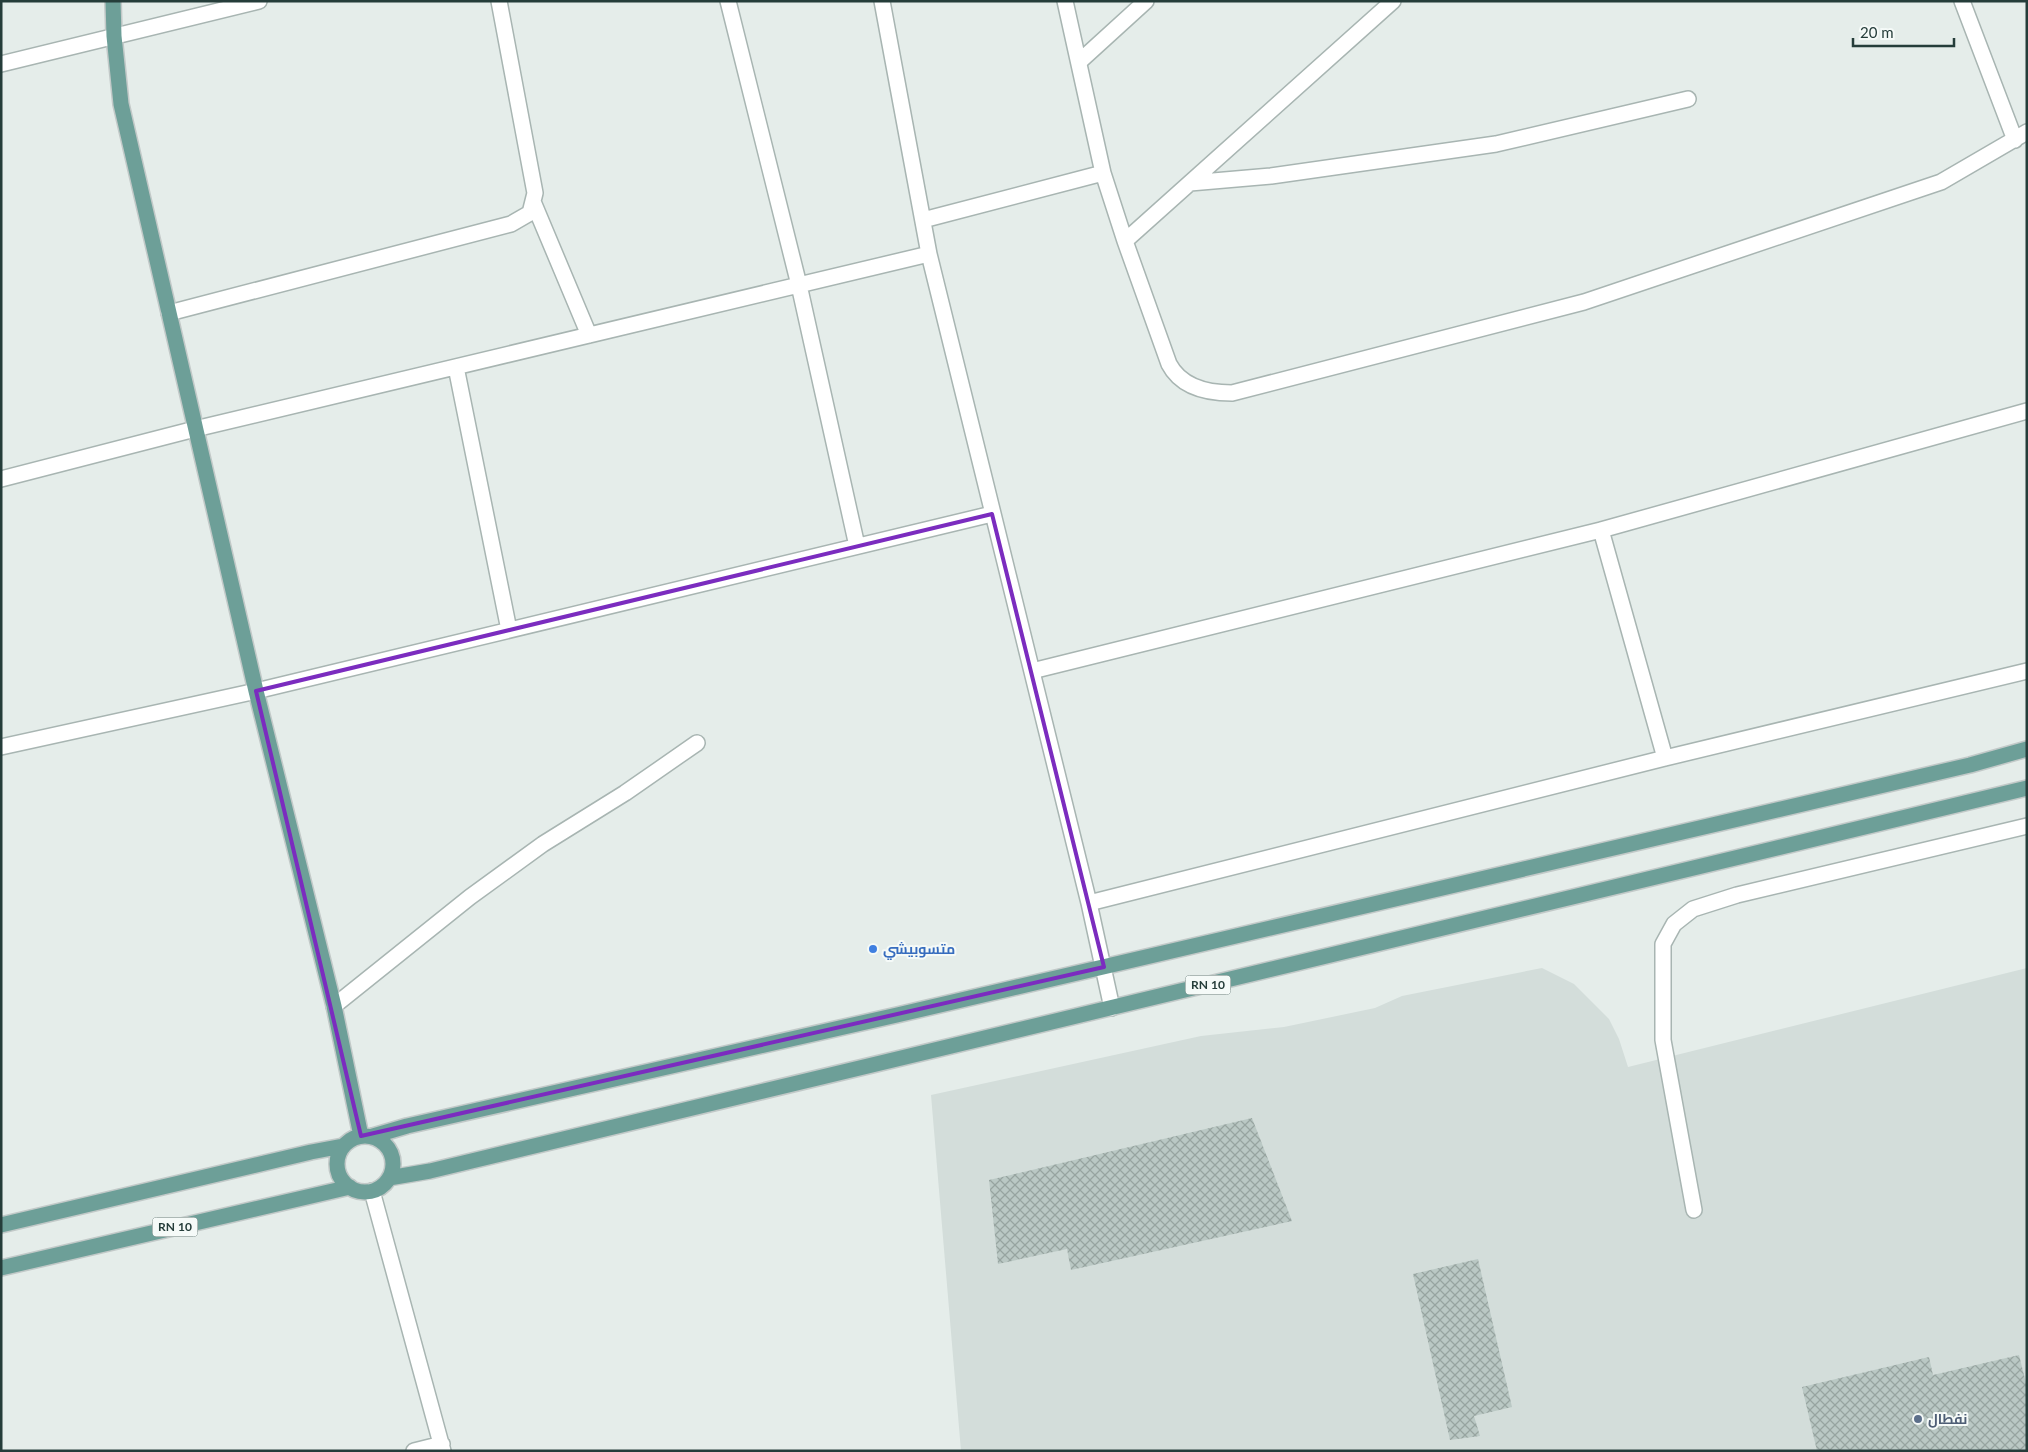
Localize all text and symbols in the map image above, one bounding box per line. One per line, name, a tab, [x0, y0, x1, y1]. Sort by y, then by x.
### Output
scale bar	[1853, 15, 1954, 47]
text: 20 m	[1860, 23, 1894, 41]
place label: متسوبيشي	[883, 940, 955, 960]
marker: متسوبيشي	[867, 943, 879, 955]
road number: RN 10	[1186, 976, 1230, 994]
road number: RN 10	[152, 1218, 198, 1236]
place label: نفطال	[1928, 1410, 1967, 1428]
marker: نفطال	[1912, 1413, 1924, 1425]

